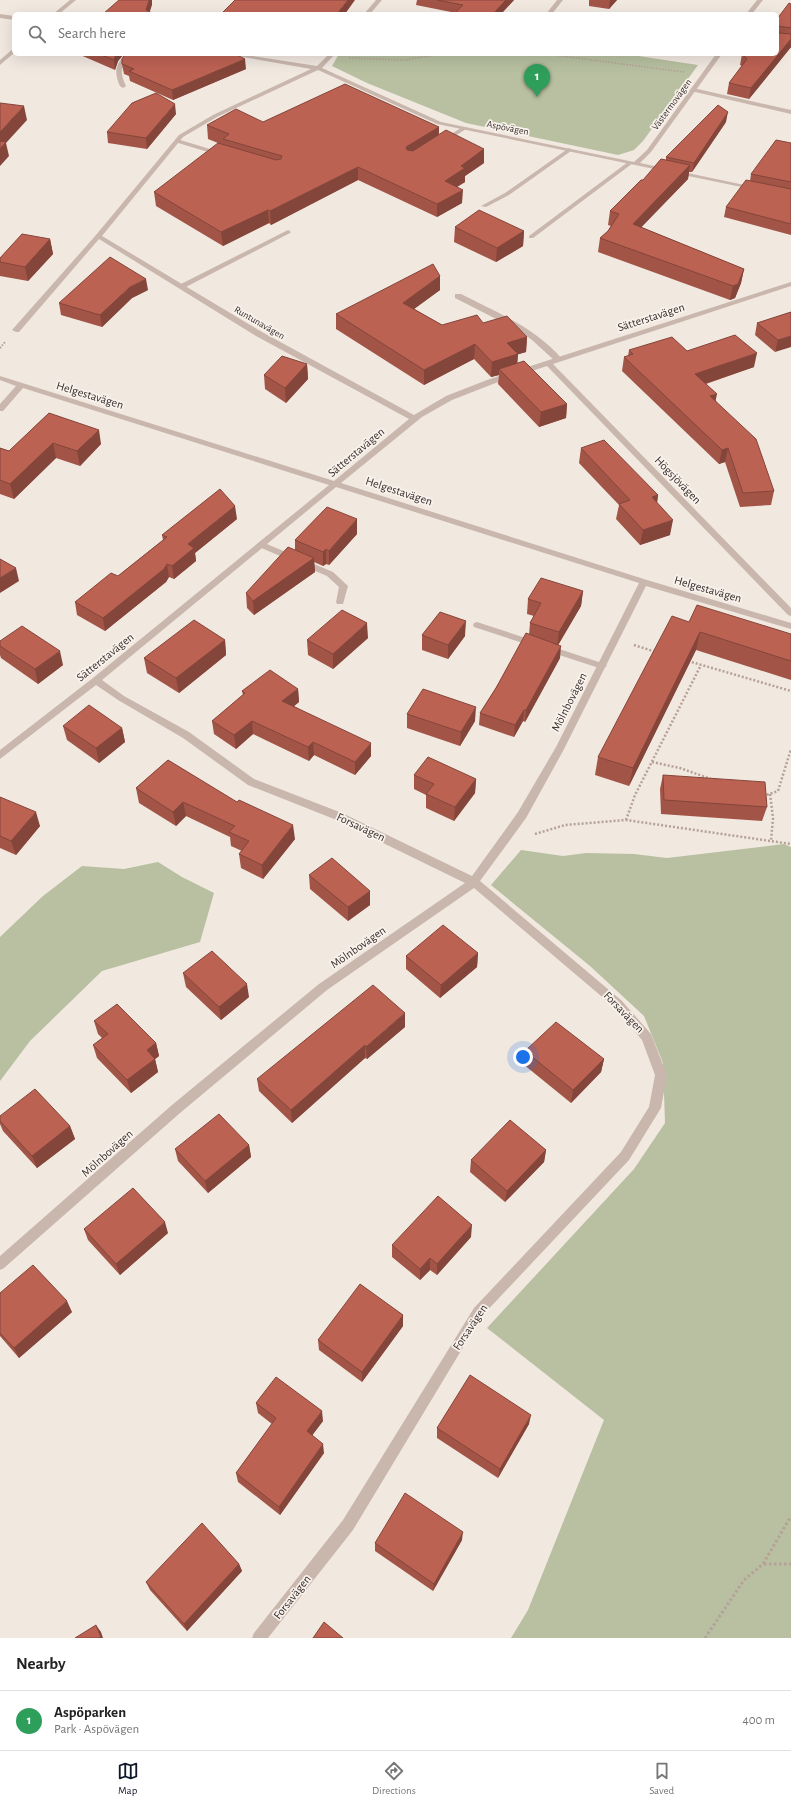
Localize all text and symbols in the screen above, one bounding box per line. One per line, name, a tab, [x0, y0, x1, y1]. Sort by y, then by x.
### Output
search box	[12, 12, 779, 56]
icon: search	[26, 23, 48, 45]
text: Search here	[58, 26, 126, 41]
pin: 1	[524, 64, 550, 97]
street label: Västermovägen	[650, 77, 694, 132]
street label: Aspövägen	[486, 119, 530, 137]
street label: Sätterstavägen	[616, 301, 686, 333]
street label: Runtunavägen	[232, 304, 287, 341]
street label: Helgestavägen	[55, 379, 125, 411]
street label: Sätterstavägen	[326, 425, 386, 479]
street label: Högsjövägen	[652, 454, 704, 507]
street label: Helgestavägen	[364, 475, 434, 507]
street label: Helgestavägen	[673, 574, 743, 604]
street label: Sätterstavägen	[74, 630, 136, 684]
street label: Mölnbovägen	[549, 671, 589, 733]
street label: Forsavägen	[335, 811, 387, 843]
street label: Mölnbovägen	[328, 924, 388, 970]
street label: Forsavägen	[602, 989, 646, 1035]
your location	[513, 1047, 533, 1067]
street label: Mölnbovägen	[79, 1127, 135, 1179]
street label: Forsavägen	[450, 1302, 490, 1352]
street label: Forsavägen	[271, 1573, 313, 1621]
text: Nearby	[16, 1655, 66, 1672]
text: Aspöparken	[54, 1705, 126, 1720]
text: 1	[27, 1714, 31, 1727]
text: 400 m	[742, 1714, 775, 1727]
text: Park · Aspövägen	[54, 1723, 139, 1736]
tab: Map	[117, 1760, 139, 1797]
tab: Directions	[372, 1760, 416, 1797]
tab: Saved	[649, 1760, 674, 1797]

